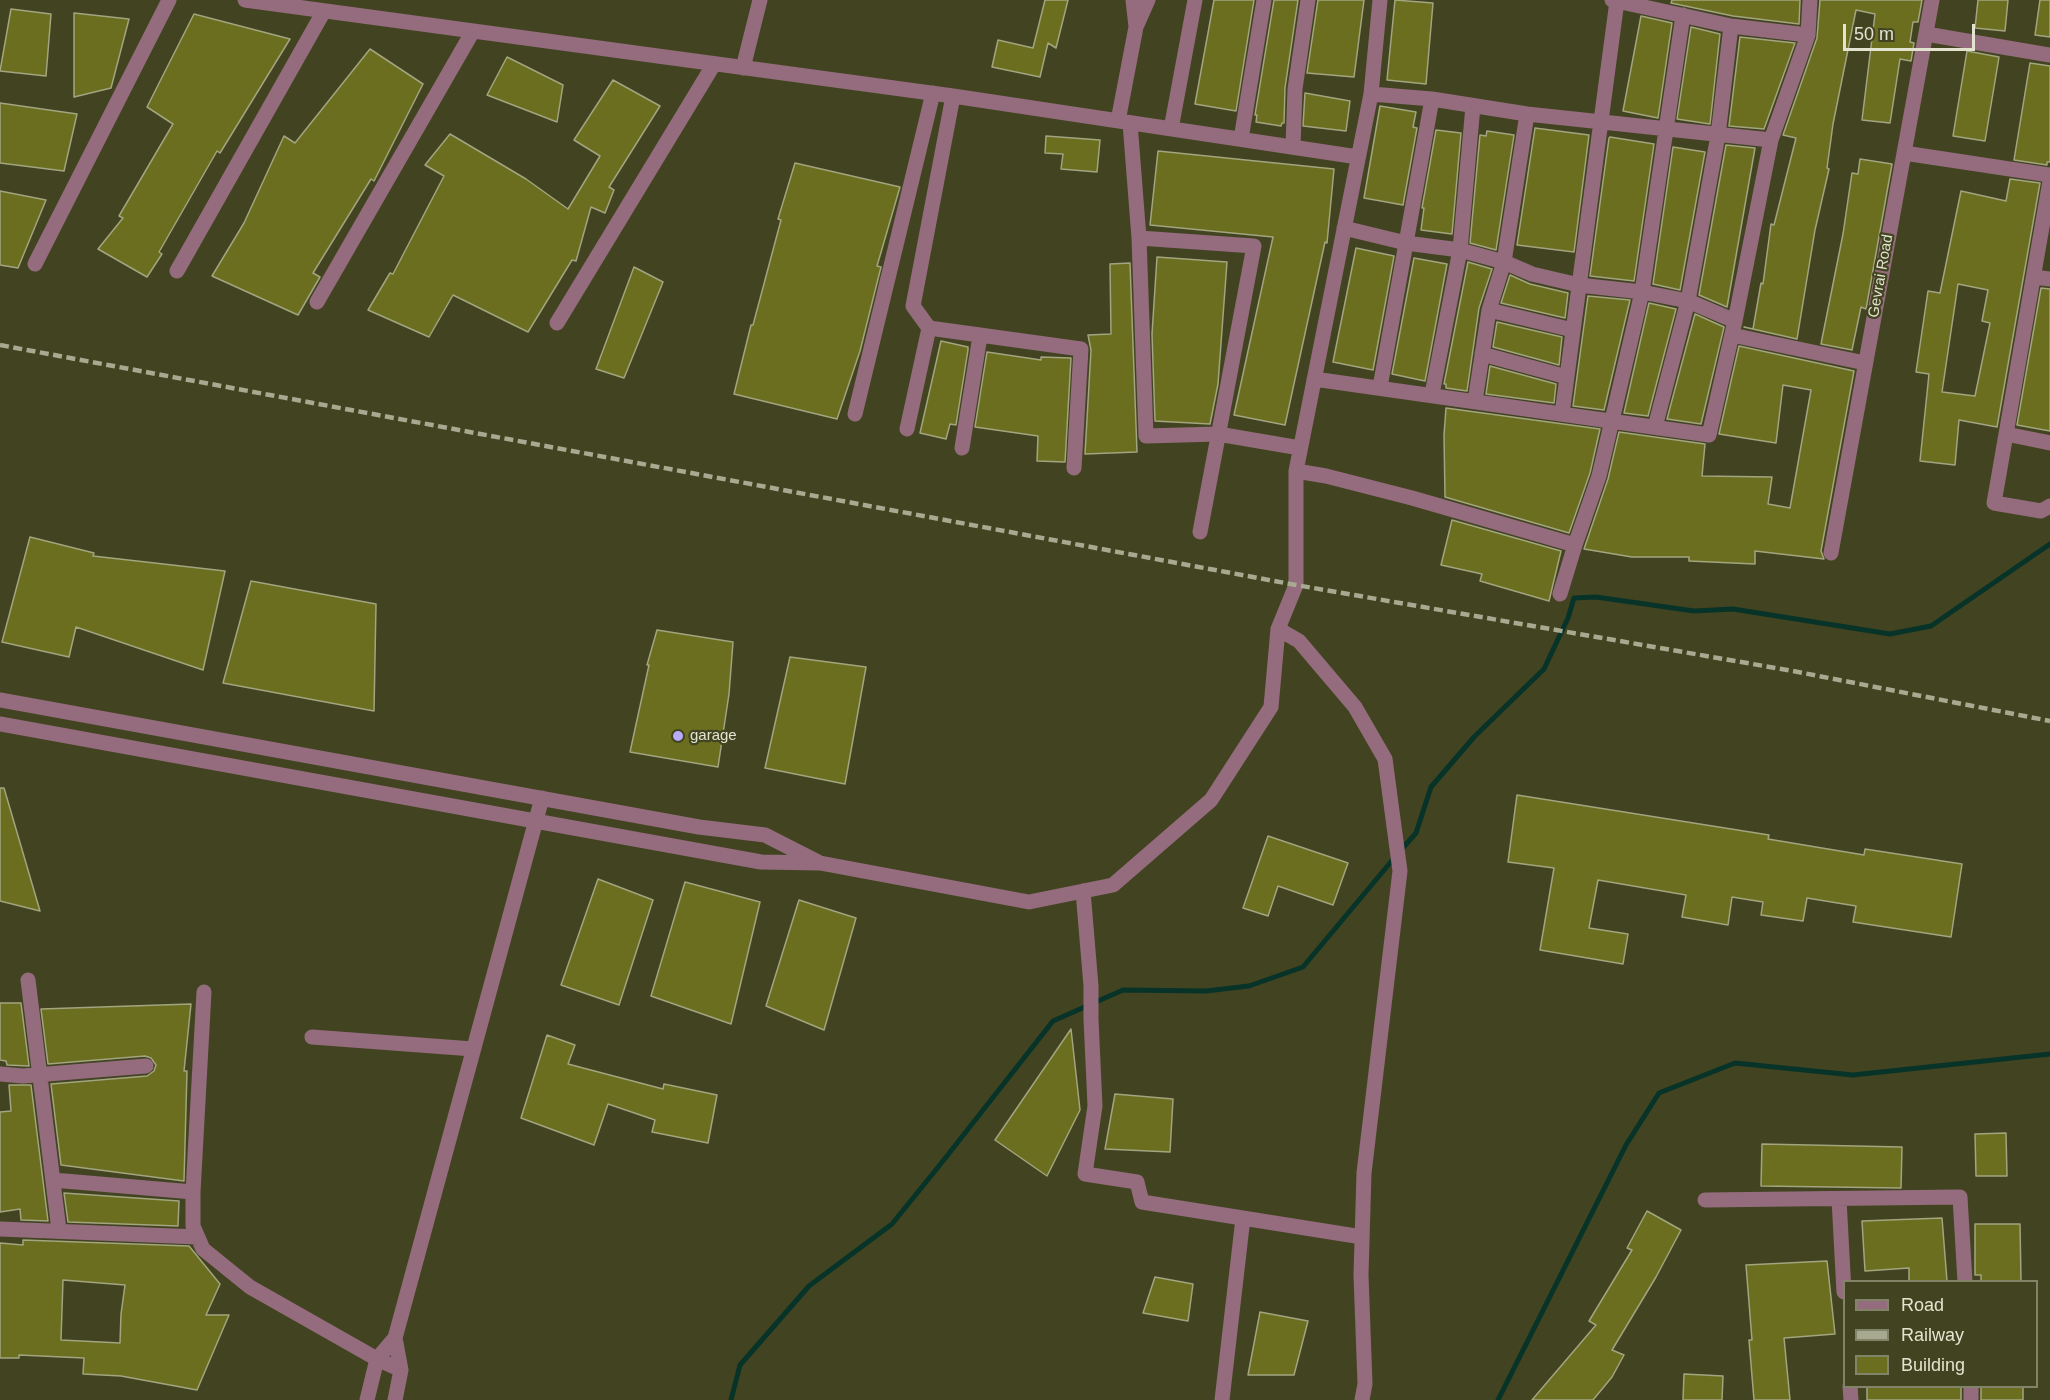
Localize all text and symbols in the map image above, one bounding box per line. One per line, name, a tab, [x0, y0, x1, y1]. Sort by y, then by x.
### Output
scale bar	[1846, 12, 1978, 50]
text: 50 m	[1854, 24, 1894, 44]
street label: Gevrai Road	[1865, 233, 1897, 319]
place label: garage	[690, 727, 737, 745]
marker: garage	[671, 729, 685, 743]
legend	[1843, 1280, 2038, 1388]
text: Road	[1901, 1295, 1944, 1315]
text: Railway	[1901, 1325, 1964, 1345]
text: Building	[1901, 1355, 1965, 1375]

